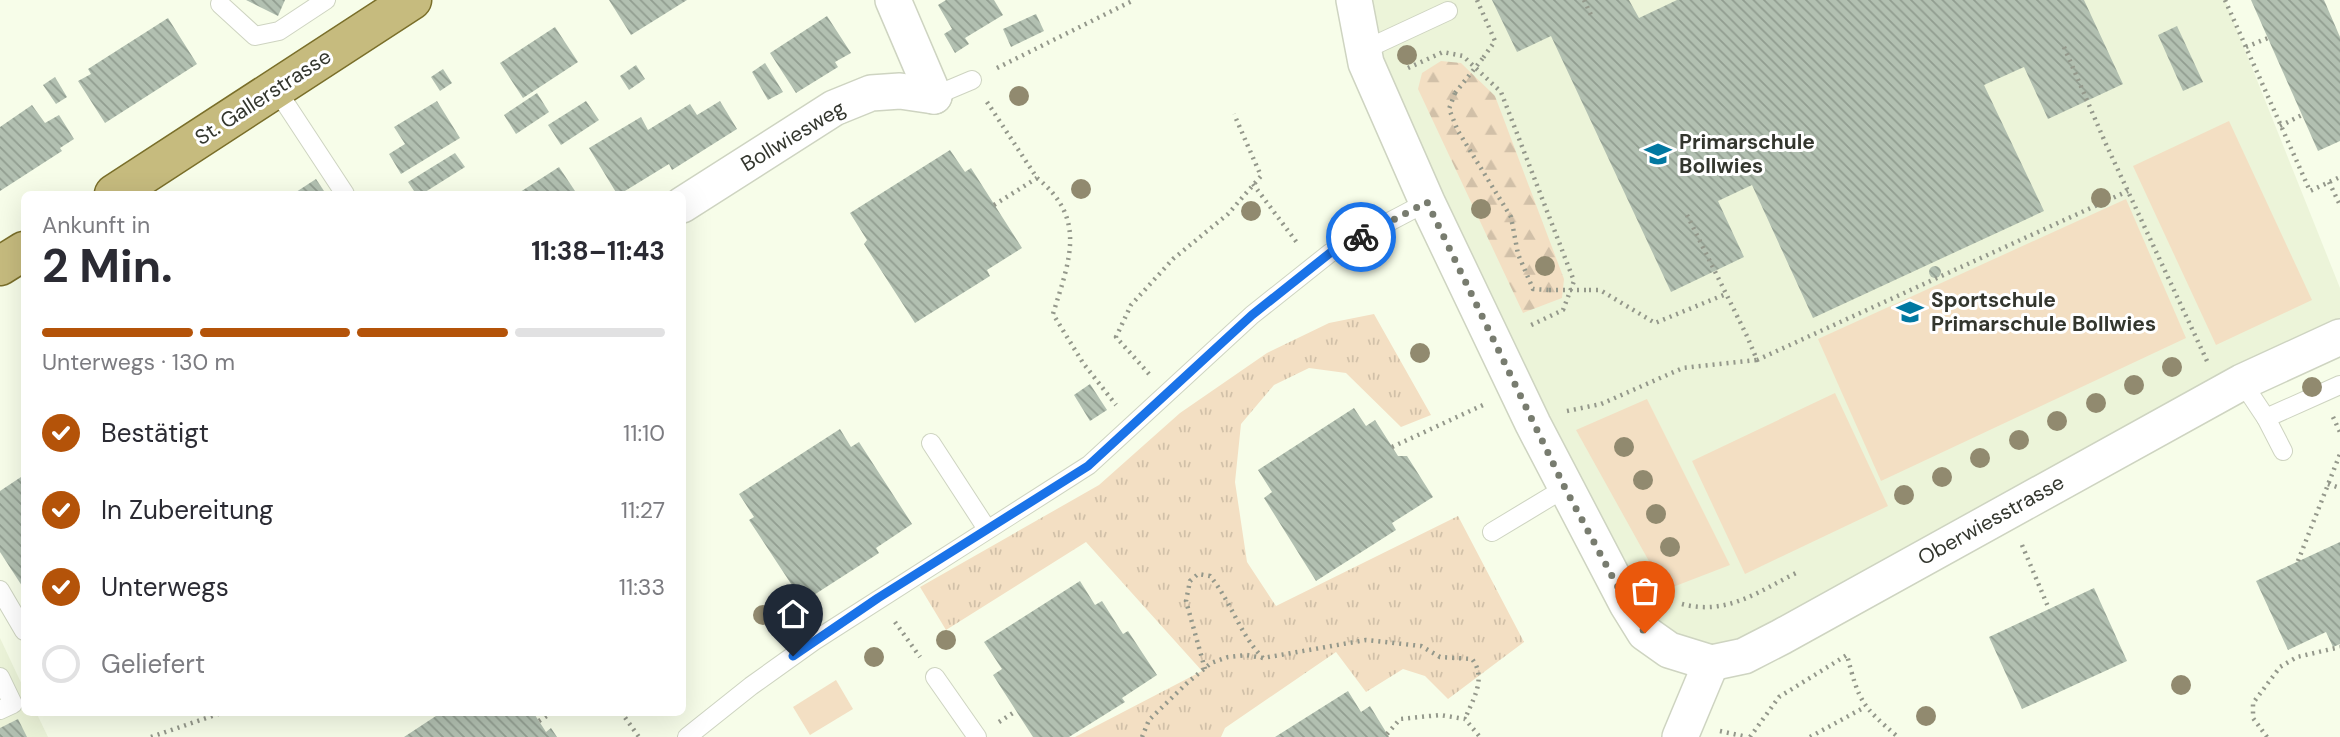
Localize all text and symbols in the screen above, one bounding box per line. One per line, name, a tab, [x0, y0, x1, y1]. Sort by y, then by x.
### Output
street label: St. Gallerstrasse	[190, 42, 337, 152]
street label: Bollwiesweg	[736, 94, 851, 178]
place label: Primarschule Bollwies	[1679, 128, 1815, 180]
school or university icon: Primarschule Bollwies	[1643, 139, 1673, 169]
courier	[1326, 202, 1396, 272]
text: Ankunft in	[42, 210, 150, 240]
icon: bike	[1342, 218, 1380, 256]
text: 11:38–11:43	[531, 234, 665, 268]
text: 2 Min.	[42, 236, 173, 296]
place label: Sportschule Primarschule Bollwies	[1931, 286, 2156, 338]
school or university icon: Sportschule Primarschule Bollwies	[1895, 297, 1925, 327]
text: Unterwegs · 130 m	[42, 347, 235, 377]
icon: check	[42, 414, 80, 452]
text: Bestätigt	[101, 416, 209, 450]
text: 11:10	[623, 418, 665, 448]
street label: Oberwiesstrasse	[1913, 468, 2069, 572]
icon: check	[42, 491, 80, 529]
text: In Zubereitung	[101, 493, 274, 527]
text: 11:27	[621, 495, 665, 525]
pin	[1615, 561, 1675, 633]
icon: check	[42, 568, 80, 606]
text: Unterwegs	[101, 570, 229, 604]
text: 11:33	[619, 572, 665, 602]
icon: bag	[1626, 572, 1664, 610]
pin	[763, 584, 823, 656]
icon: home	[774, 595, 812, 633]
text: Geliefert	[101, 647, 205, 681]

